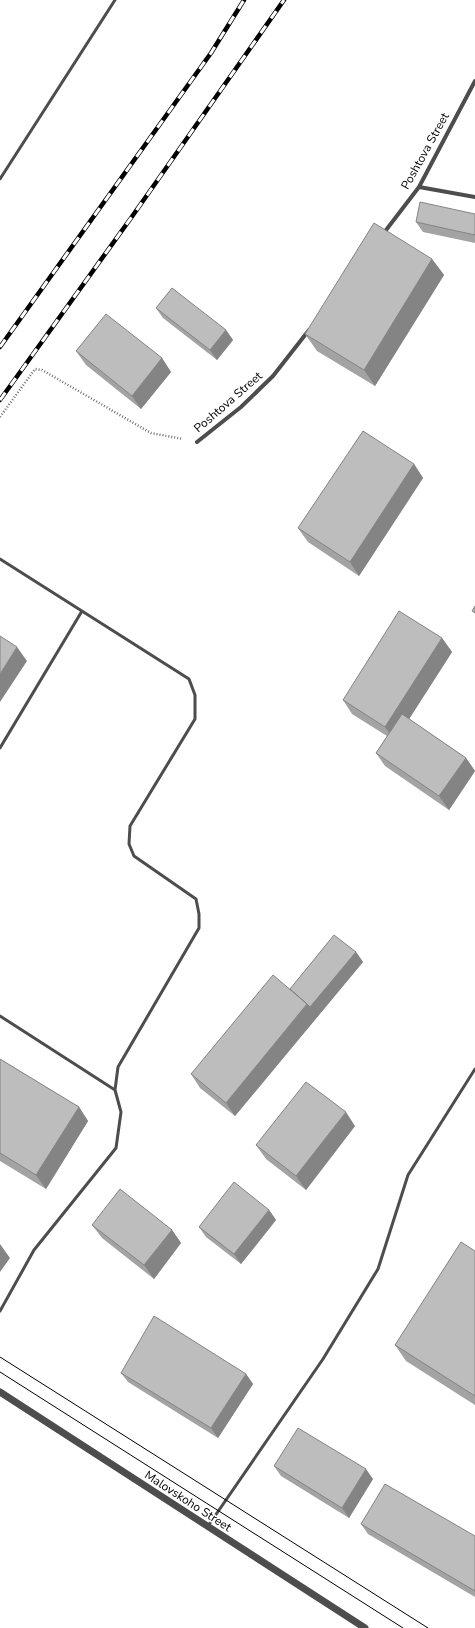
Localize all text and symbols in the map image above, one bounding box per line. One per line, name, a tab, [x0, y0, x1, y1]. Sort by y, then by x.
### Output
street label: Poshtova Street	[397, 109, 453, 192]
street label: Poshtova Street	[190, 367, 266, 436]
street label: Malovskoho Street	[142, 1467, 235, 1535]

